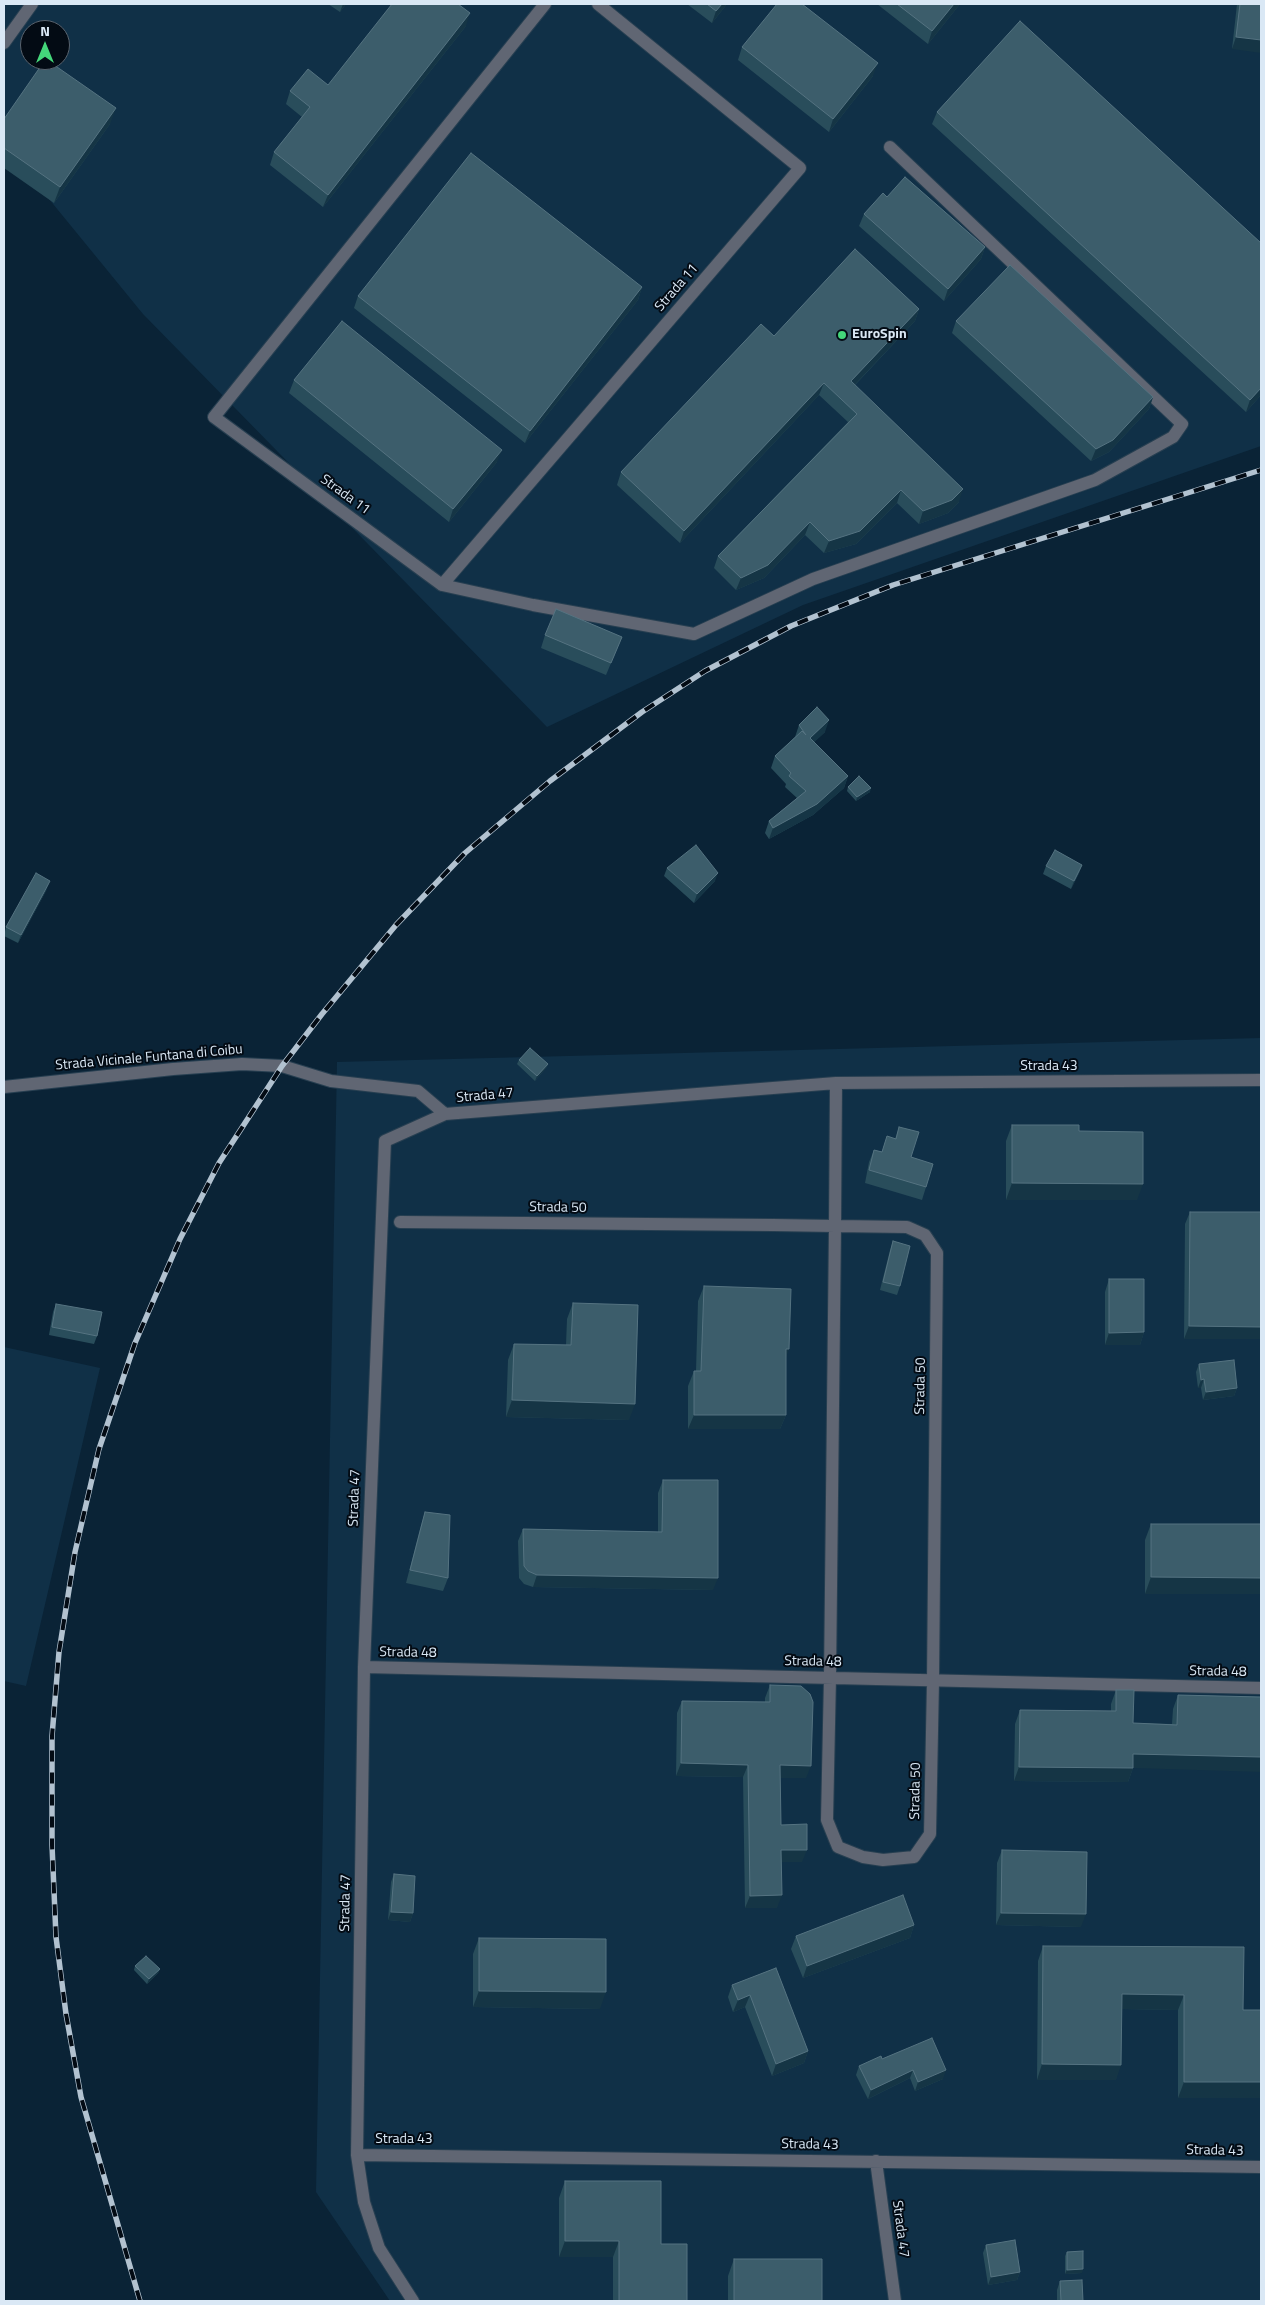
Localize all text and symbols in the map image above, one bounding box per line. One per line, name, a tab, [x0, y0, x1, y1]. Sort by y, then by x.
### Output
north arrow	[20, 20, 70, 70]
text: N	[40, 20, 50, 41]
street label: Strada 11	[652, 261, 702, 315]
place label: EuroSpin	[852, 327, 907, 343]
marker: EuroSpin	[836, 329, 848, 341]
street label: Strada 11	[317, 471, 373, 519]
street label: Strada Vicinale Funtana di Coibu	[55, 1041, 243, 1075]
street label: Strada 43	[1020, 1059, 1078, 1075]
street label: Strada 47	[456, 1085, 514, 1107]
street label: Strada 50	[529, 1199, 587, 1217]
street label: Strada 50	[912, 1357, 930, 1415]
street label: Strada 47	[346, 1469, 364, 1527]
street label: Strada 48	[379, 1644, 437, 1662]
street label: Strada 48	[784, 1653, 842, 1671]
street label: Strada 48	[1189, 1663, 1247, 1681]
street label: Strada 50	[907, 1762, 925, 1820]
street label: Strada 47	[337, 1874, 355, 1932]
street label: Strada 43	[375, 2132, 433, 2148]
street label: Strada 43	[781, 2136, 839, 2154]
street label: Strada 43	[1186, 2142, 1244, 2160]
street label: Strada 47	[888, 2199, 912, 2259]

